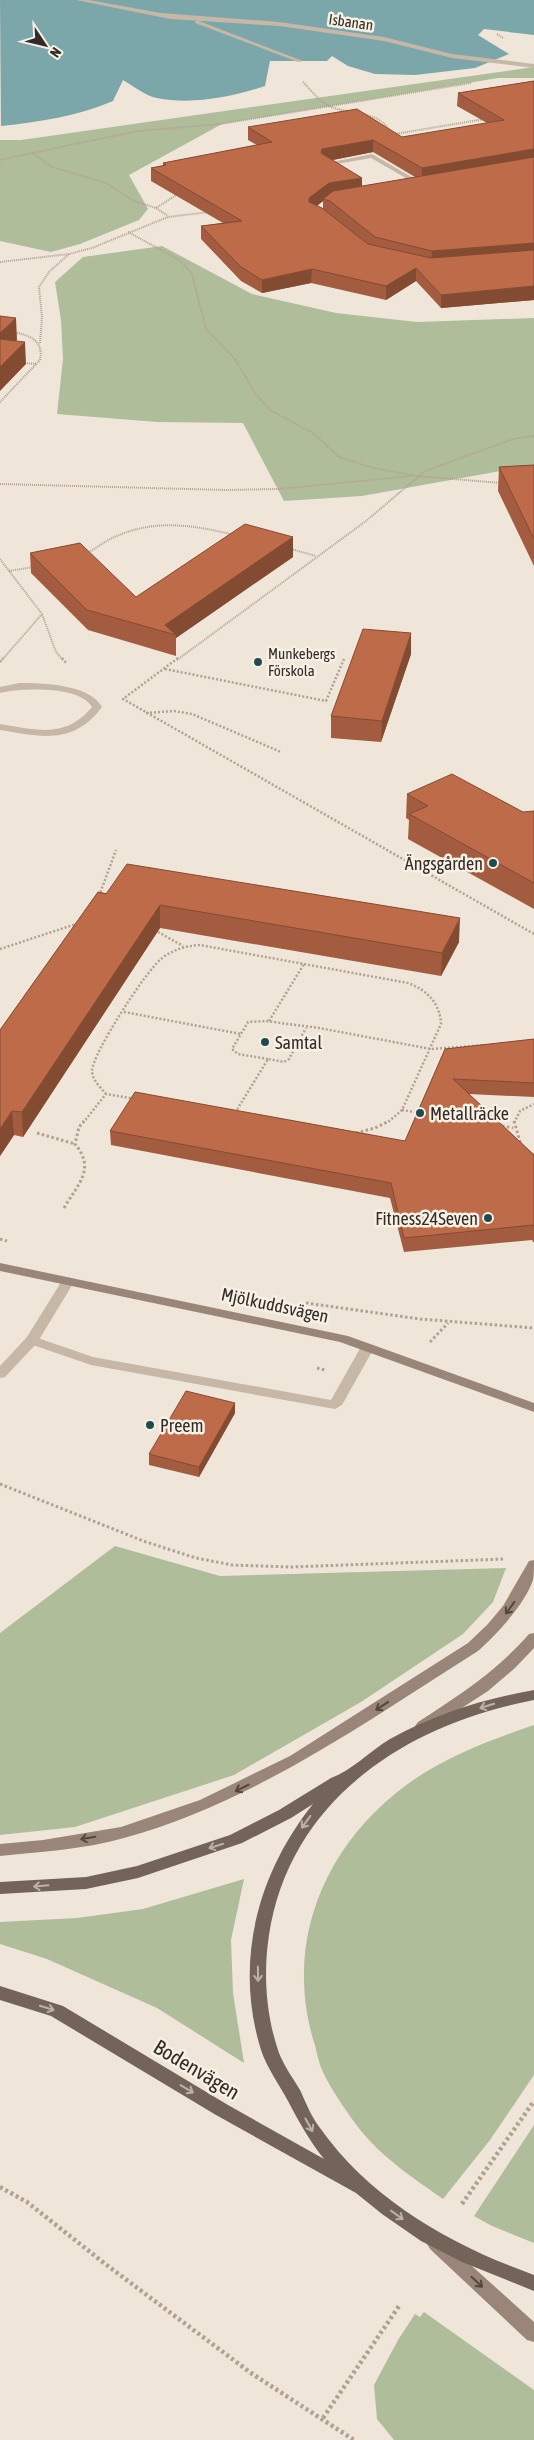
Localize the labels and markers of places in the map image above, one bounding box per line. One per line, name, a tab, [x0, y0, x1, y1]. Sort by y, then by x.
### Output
place label: Munkebergs Förskola	[268, 645, 335, 679]
marker: Munkebergs Förskola	[252, 656, 264, 668]
place label: Ängsgården	[405, 853, 483, 874]
marker: Ängsgården	[487, 857, 499, 869]
place label: Samtal	[275, 1032, 322, 1053]
marker: Samtal	[259, 1036, 271, 1048]
place label: Metallräcke	[430, 1103, 509, 1124]
marker: Metallräcke	[414, 1107, 426, 1119]
place label: Fitness24Seven	[375, 1208, 478, 1229]
marker: Fitness24Seven	[482, 1212, 494, 1224]
place label: Preem	[160, 1415, 203, 1436]
marker: Preem	[144, 1419, 156, 1431]

